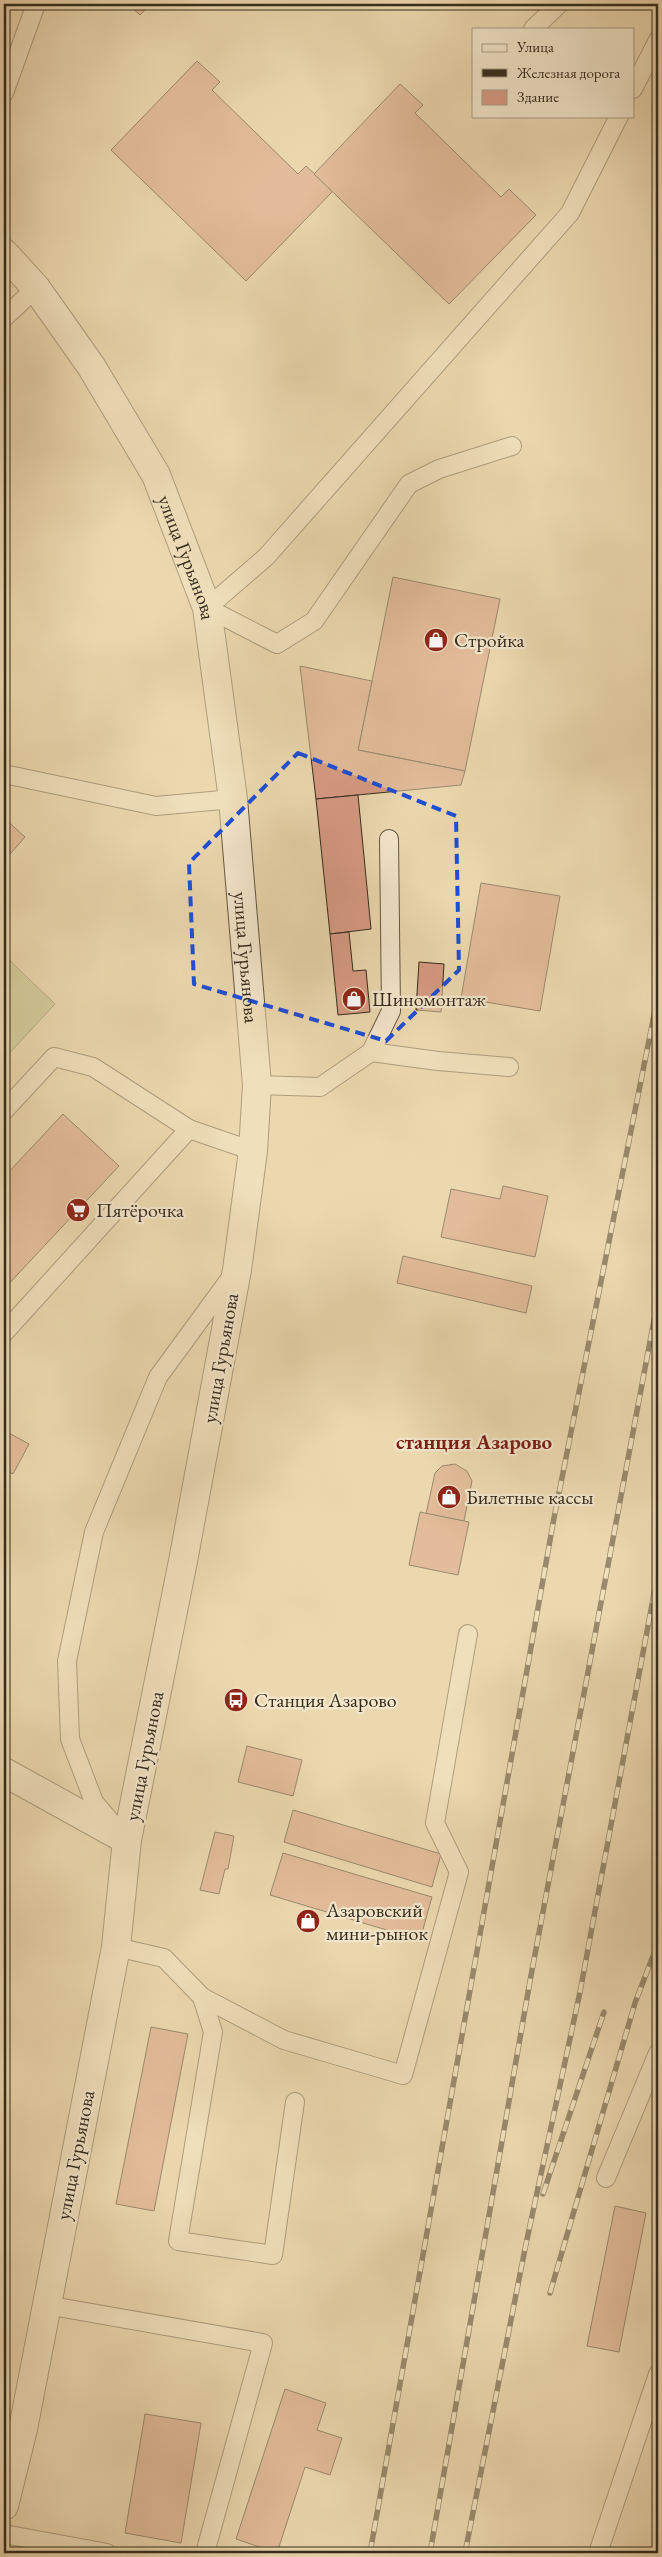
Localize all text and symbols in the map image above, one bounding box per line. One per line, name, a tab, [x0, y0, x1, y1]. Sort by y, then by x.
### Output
legend	[472, 28, 634, 118]
text: Улица	[516, 37, 554, 56]
text: Железная дорога	[516, 63, 620, 82]
text: Здание	[517, 87, 559, 106]
street label: улица Гурьянова	[152, 491, 221, 621]
shop icon: Стройка	[423, 627, 449, 653]
place label: Стройка	[454, 627, 524, 653]
street label: улица Гурьянова	[228, 891, 265, 1024]
shop icon: Шиномонтаж	[341, 986, 367, 1012]
place label: Шиномонтаж	[372, 986, 486, 1012]
supermarket icon: Пятёрочка	[65, 1197, 91, 1223]
place label: Пятёрочка	[96, 1197, 184, 1223]
street label: улица Гурьянова	[196, 1291, 244, 1425]
district label: станция Азарово	[396, 1428, 553, 1455]
shop icon: Билетные кассы	[436, 1484, 462, 1510]
place label: Билетные кассы	[466, 1484, 593, 1510]
bus stop icon: Станция Азарово	[223, 1687, 249, 1713]
place label: Станция Азарово	[254, 1687, 397, 1713]
street label: улица Гурьянова	[119, 1689, 169, 1823]
place label: Азаровский мини-рынок	[325, 1897, 428, 1946]
shop icon: Азаровский мини-рынок	[295, 1908, 321, 1934]
street label: улица Гурьянова	[50, 2088, 100, 2222]

